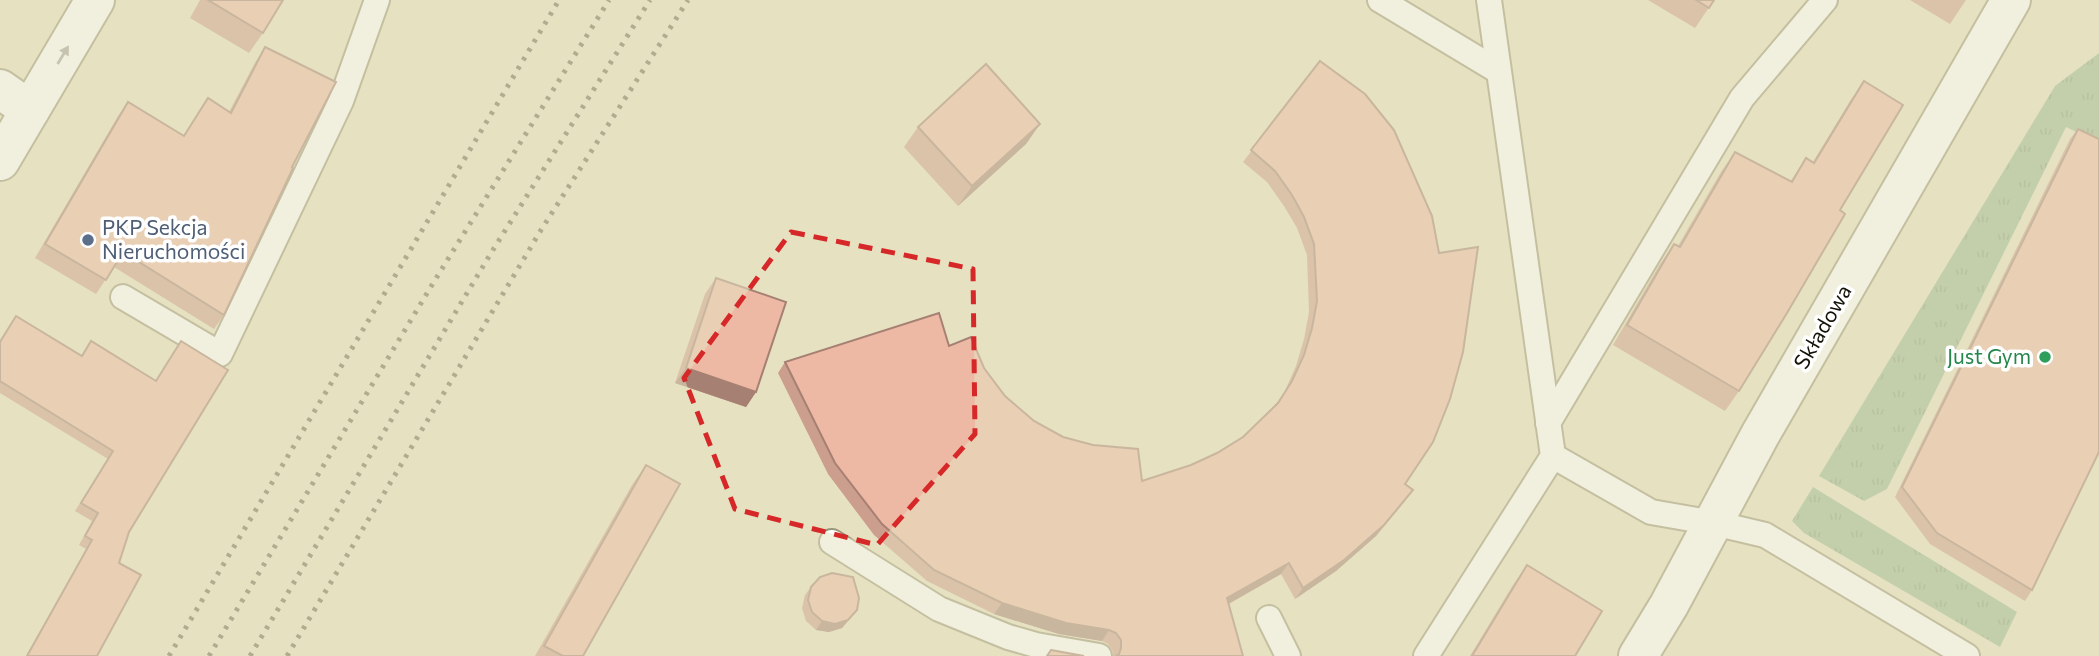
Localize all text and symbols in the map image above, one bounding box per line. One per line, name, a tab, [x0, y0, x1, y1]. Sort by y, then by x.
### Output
one-way arrow	[57, 45, 69, 64]
place label: PKP Sekcja Nieruchomości	[102, 214, 245, 263]
marker: PKP Sekcja Nieruchomości	[80, 232, 96, 248]
street label: Składowa	[1788, 280, 1856, 373]
place label: Just Gym	[1947, 343, 2031, 368]
marker: Just Gym	[2037, 349, 2053, 365]

